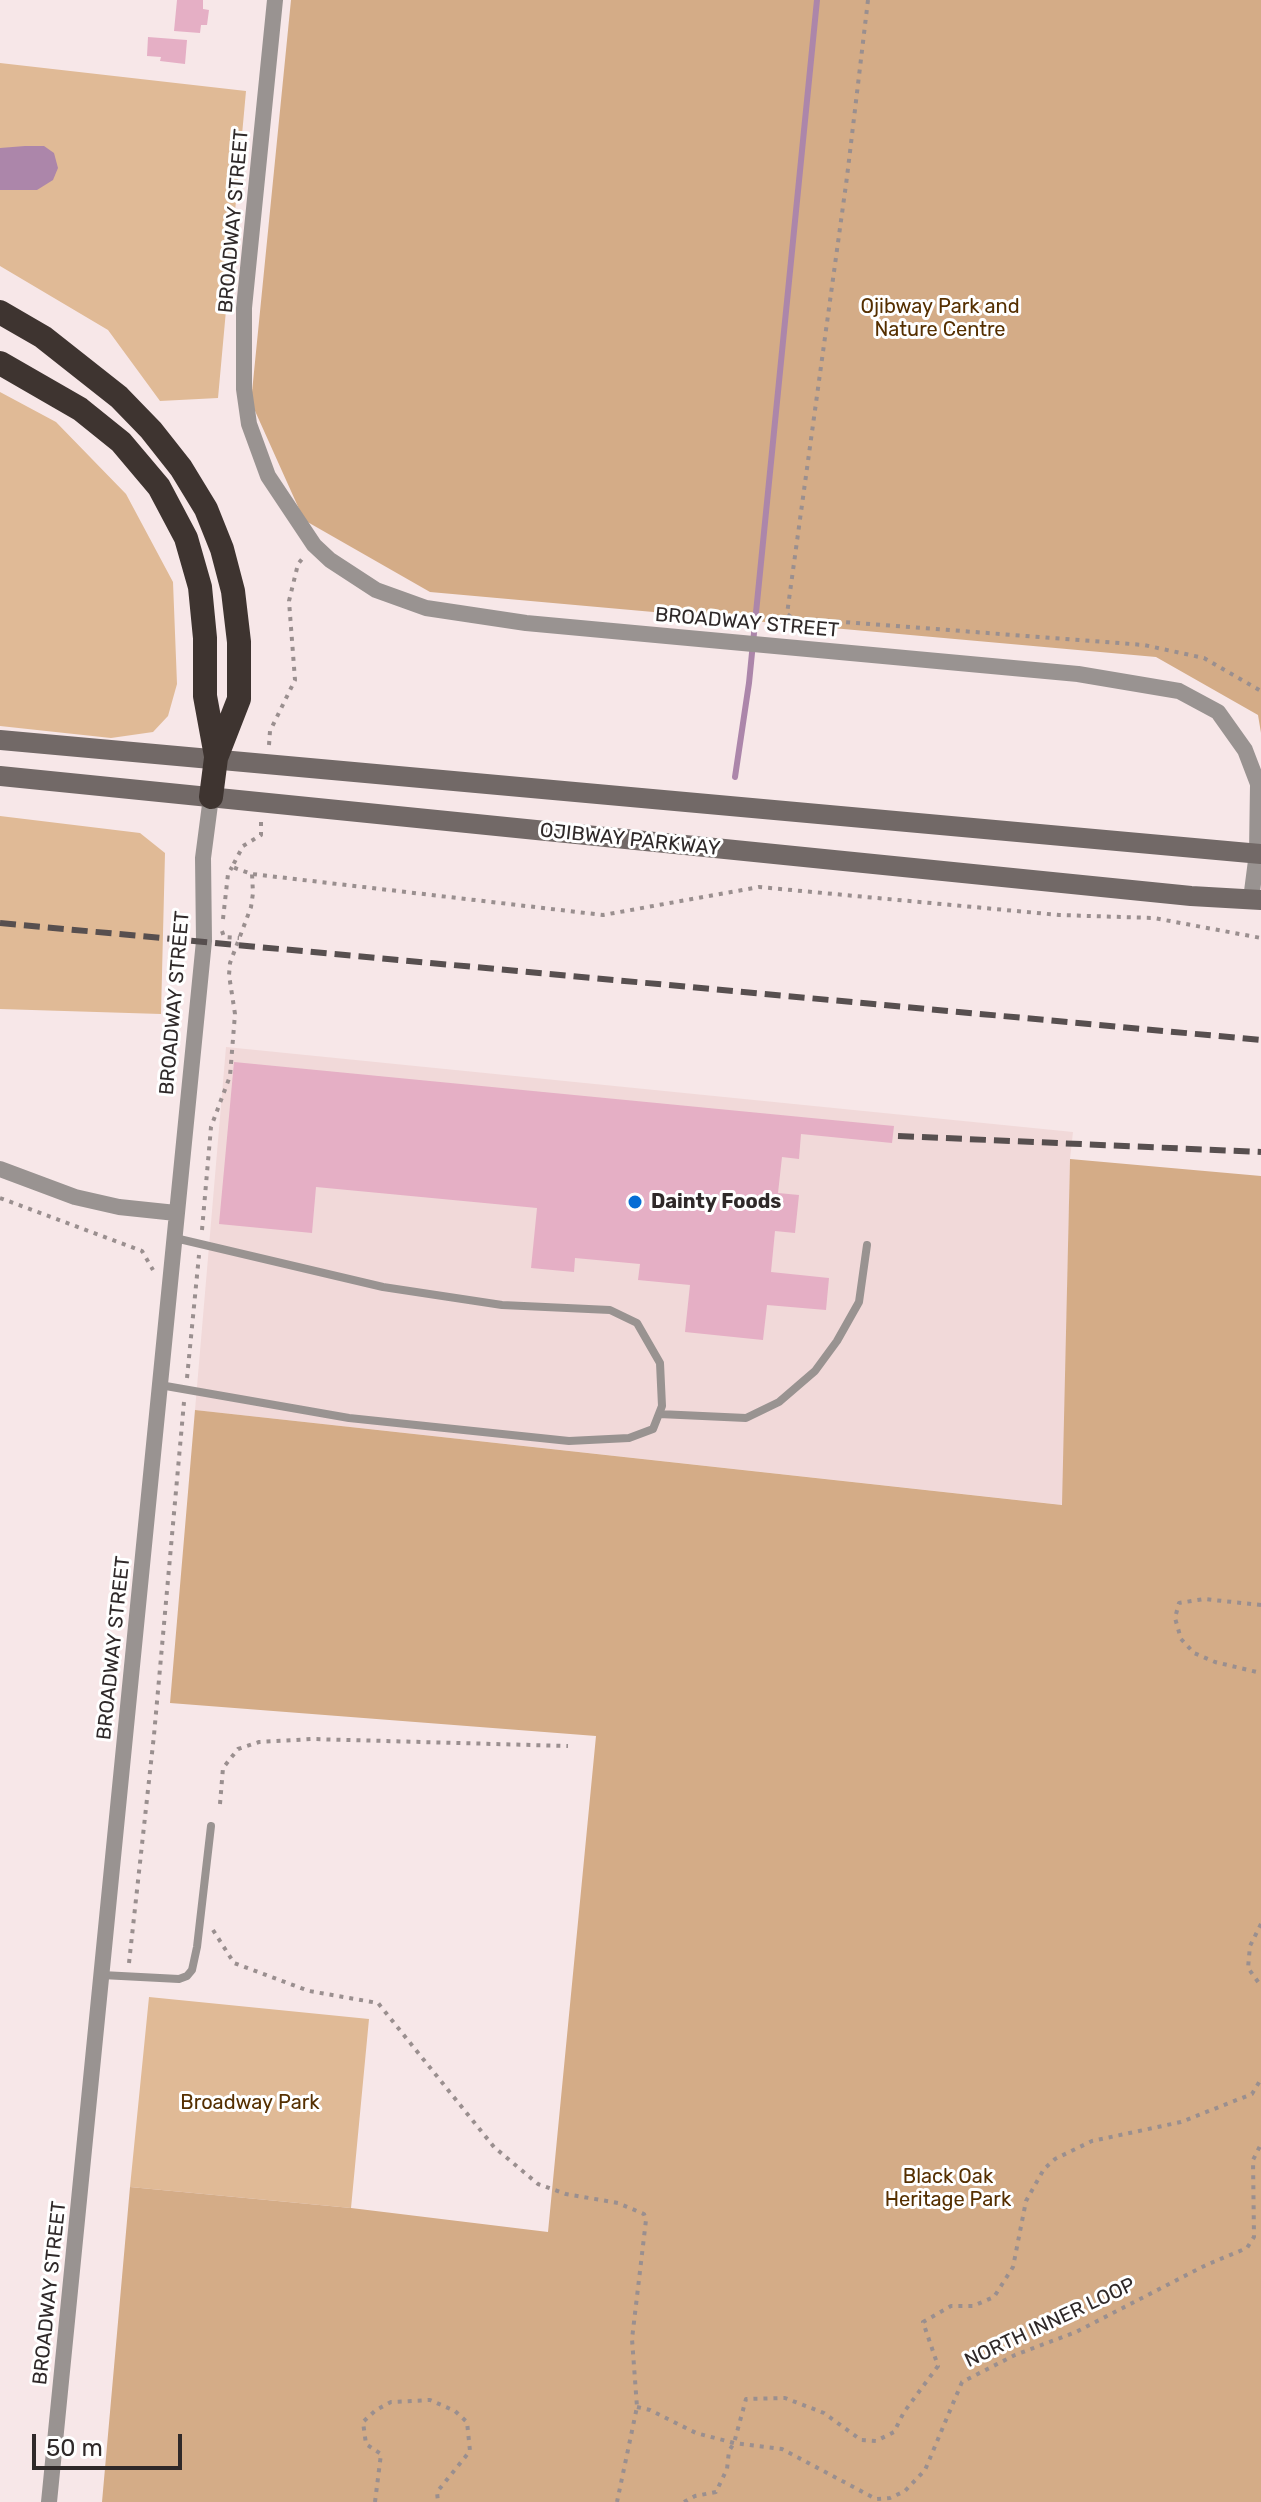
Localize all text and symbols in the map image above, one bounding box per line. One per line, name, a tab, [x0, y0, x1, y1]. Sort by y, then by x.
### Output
street label: BROADWAY STREET	[214, 128, 254, 314]
park label: Ojibway Park and Nature Centre	[860, 295, 1020, 342]
street label: BROADWAY STREET	[654, 603, 840, 643]
street label: OJIBWAY PARKWAY	[539, 819, 721, 861]
street label: BROADWAY STREET	[155, 910, 195, 1096]
place label: Dainty Foods	[651, 1190, 781, 1214]
marker: Dainty Foods	[626, 1193, 644, 1211]
street label: BROADWAY STREET	[92, 1555, 136, 1741]
park label: Broadway Park	[180, 2091, 320, 2115]
park label: Black Oak Heritage Park	[885, 2165, 1011, 2212]
street label: BROADWAY STREET	[28, 2200, 72, 2386]
street label: NORTH INNER LOOP	[961, 2273, 1139, 2373]
scale bar	[36, 2418, 186, 2468]
text: 50 m	[46, 2434, 103, 2462]

